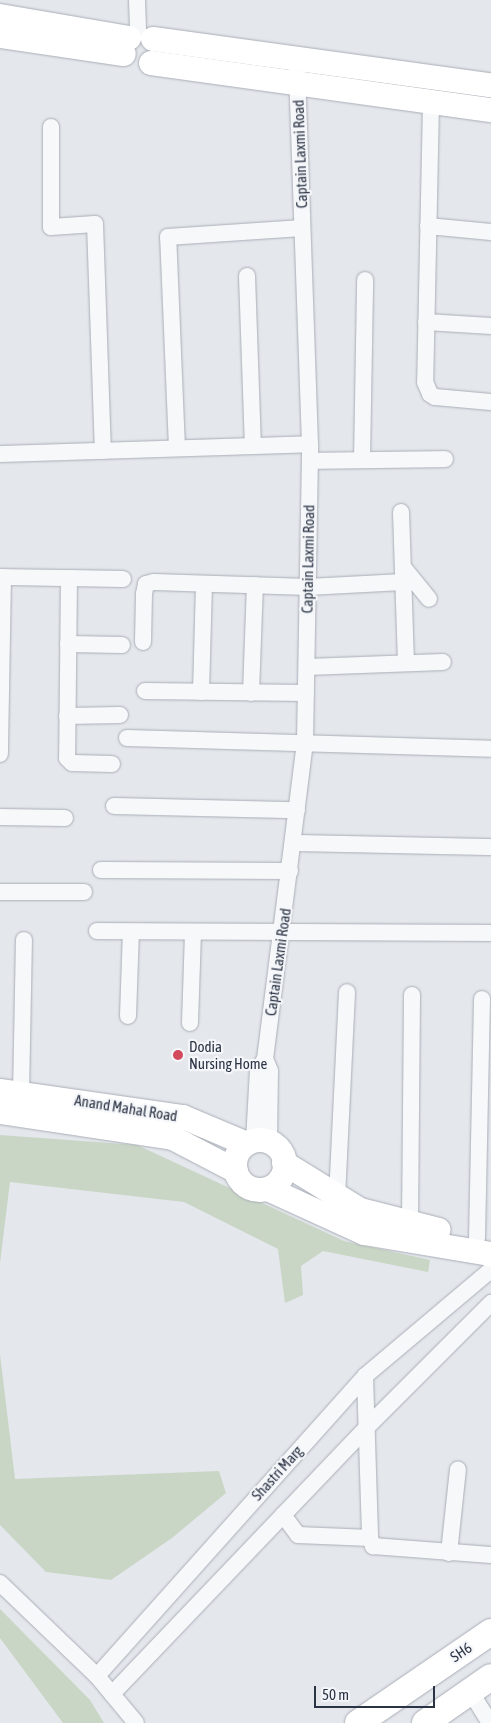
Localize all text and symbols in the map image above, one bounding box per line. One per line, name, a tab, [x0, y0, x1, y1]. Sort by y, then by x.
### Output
street label: Captain Laxmi Road	[289, 99, 311, 209]
street label: Captain Laxmi Road	[298, 505, 318, 613]
street label: Captain Laxmi Road	[262, 907, 294, 1017]
place label: Dodia Nursing Home	[189, 1037, 267, 1072]
marker: Dodia Nursing Home	[171, 1048, 185, 1062]
street label: Anand Mahal Road	[73, 1091, 179, 1125]
street label: Shastri Marg	[248, 1442, 306, 1504]
street label: SH6	[447, 1638, 475, 1666]
scale bar	[316, 1676, 437, 1708]
text: 50 m	[322, 1686, 349, 1703]

